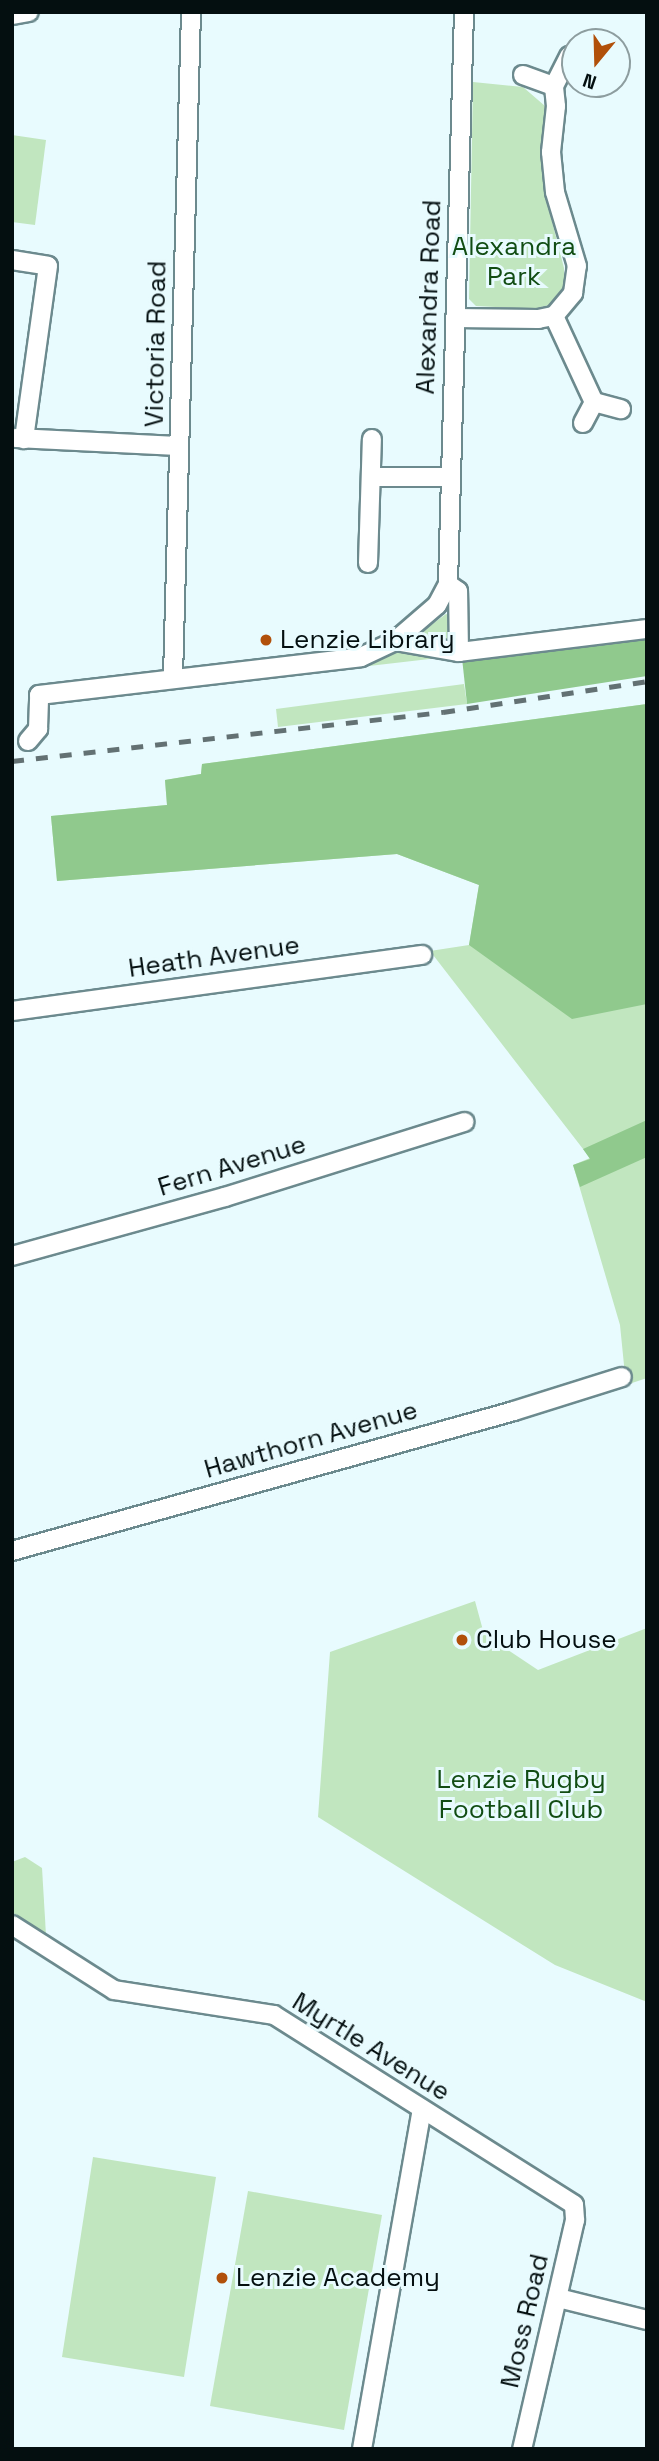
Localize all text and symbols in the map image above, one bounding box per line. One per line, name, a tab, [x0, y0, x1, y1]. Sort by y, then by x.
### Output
north arrow	[561, 28, 631, 98]
text: N	[580, 68, 600, 95]
street label: Alexandra Road	[410, 199, 448, 395]
park label: Alexandra Park	[452, 231, 576, 292]
street label: Victoria Road	[139, 260, 173, 428]
place label: Lenzie Library	[280, 624, 455, 656]
marker: Lenzie Library	[258, 632, 274, 648]
street label: Heath Avenue	[126, 930, 302, 984]
street label: Fern Avenue	[154, 1129, 310, 1203]
street label: Hawthorn Avenue	[201, 1395, 421, 1485]
place label: Club House	[476, 1624, 617, 1656]
marker: Club House	[454, 1632, 470, 1648]
park label: Lenzie Rugby Football Club	[436, 1764, 606, 1826]
street label: Myrtle Avenue	[286, 1986, 456, 2108]
street label: Moss Road	[494, 2251, 556, 2391]
place label: Lenzie Academy	[236, 2262, 440, 2294]
marker: Lenzie Academy	[214, 2270, 230, 2286]

